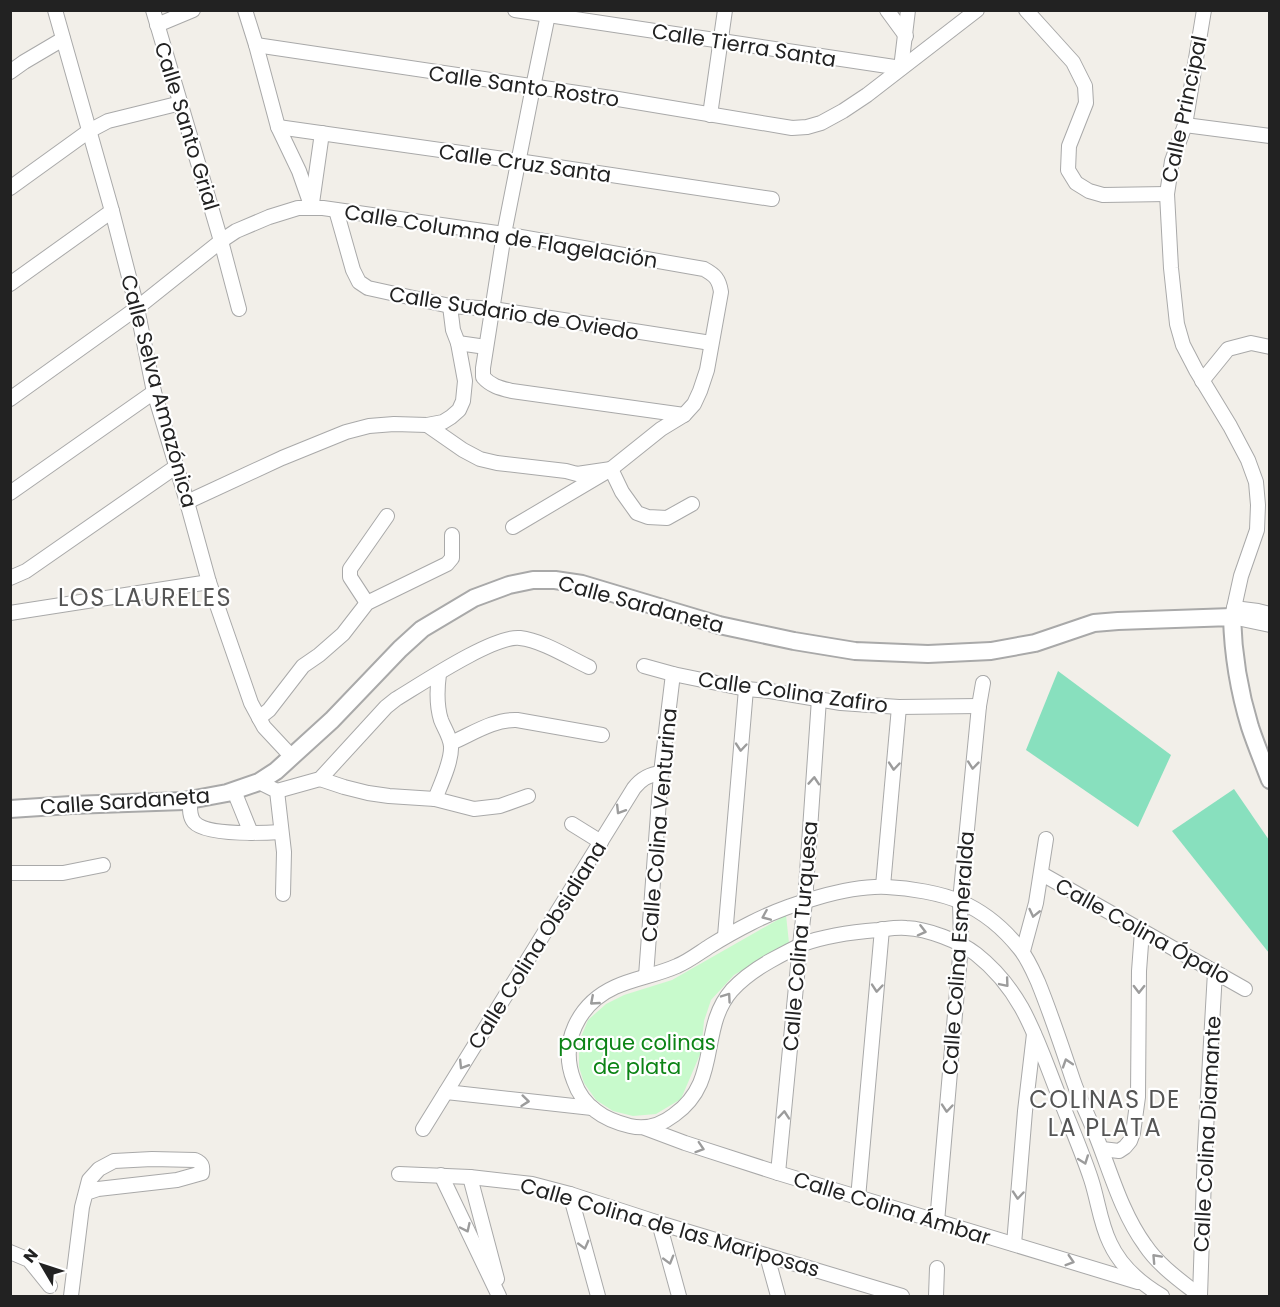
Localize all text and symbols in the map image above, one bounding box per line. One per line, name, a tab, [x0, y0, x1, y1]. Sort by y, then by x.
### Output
street label: Calle Tierra Santa	[650, 16, 838, 74]
street label: Calle Principal	[1154, 33, 1214, 185]
street label: Calle Santo Grial	[148, 38, 226, 214]
street label: Calle Santo Rostro	[427, 58, 621, 114]
street label: Calle Cruz Santa	[437, 137, 613, 189]
street label: Calle Columna de Flagelación	[342, 197, 660, 275]
street label: Calle Selva Amazónica	[114, 271, 204, 511]
street label: Calle Sudario de Oviedo	[387, 279, 641, 347]
street label: Calle Sardaneta	[555, 568, 727, 640]
district label: LOS LAURELES	[58, 581, 232, 614]
street label: Calle Colina Zafiro	[696, 664, 890, 720]
street label: Calle Colina Venturina	[634, 707, 684, 943]
one-way arrow	[734, 743, 747, 752]
one-way arrow	[967, 760, 980, 769]
one-way arrow	[888, 761, 901, 770]
one-way arrow	[807, 776, 820, 785]
street label: Calle Sardaneta	[39, 781, 211, 821]
one-way arrow	[616, 804, 628, 814]
street label: Calle Colina Turquesa	[775, 820, 825, 1052]
street label: Calle Colina Esmeralda	[935, 830, 981, 1076]
street label: Calle Colina Obsidiana	[461, 835, 613, 1055]
street label: Calle Colina Ópalo	[1050, 871, 1236, 991]
one-way arrow	[1028, 908, 1041, 918]
one-way arrow	[762, 909, 773, 921]
one-way arrow	[917, 924, 927, 937]
one-way arrow	[998, 976, 1009, 987]
one-way arrow	[871, 983, 884, 992]
one-way arrow	[1133, 985, 1145, 994]
one-way arrow	[720, 993, 731, 1004]
one-way arrow	[590, 994, 601, 1005]
street label: Calle Colina Diamante	[1186, 1015, 1228, 1253]
park label: parque colinas de plata	[558, 1028, 716, 1081]
one-way arrow	[1062, 1058, 1075, 1069]
one-way arrow	[459, 1059, 470, 1070]
district label: COLINAS DE LA PLATA	[1029, 1083, 1181, 1144]
one-way arrow	[521, 1094, 530, 1107]
one-way arrow	[941, 1103, 954, 1112]
one-way arrow	[777, 1111, 790, 1120]
one-way arrow	[694, 1141, 705, 1153]
one-way arrow	[1077, 1154, 1090, 1165]
street label: Calle Colina Ámbar	[790, 1164, 994, 1252]
street label: Calle Colina de las Mariposas	[517, 1170, 823, 1284]
one-way arrow	[1012, 1190, 1025, 1199]
one-way arrow	[458, 1221, 470, 1232]
north arrow	[12, 1235, 72, 1295]
one-way arrow	[576, 1240, 589, 1250]
text: N	[18, 1244, 43, 1268]
one-way arrow	[662, 1254, 674, 1265]
one-way arrow	[1064, 1254, 1075, 1266]
one-way arrow	[1152, 1255, 1163, 1265]

